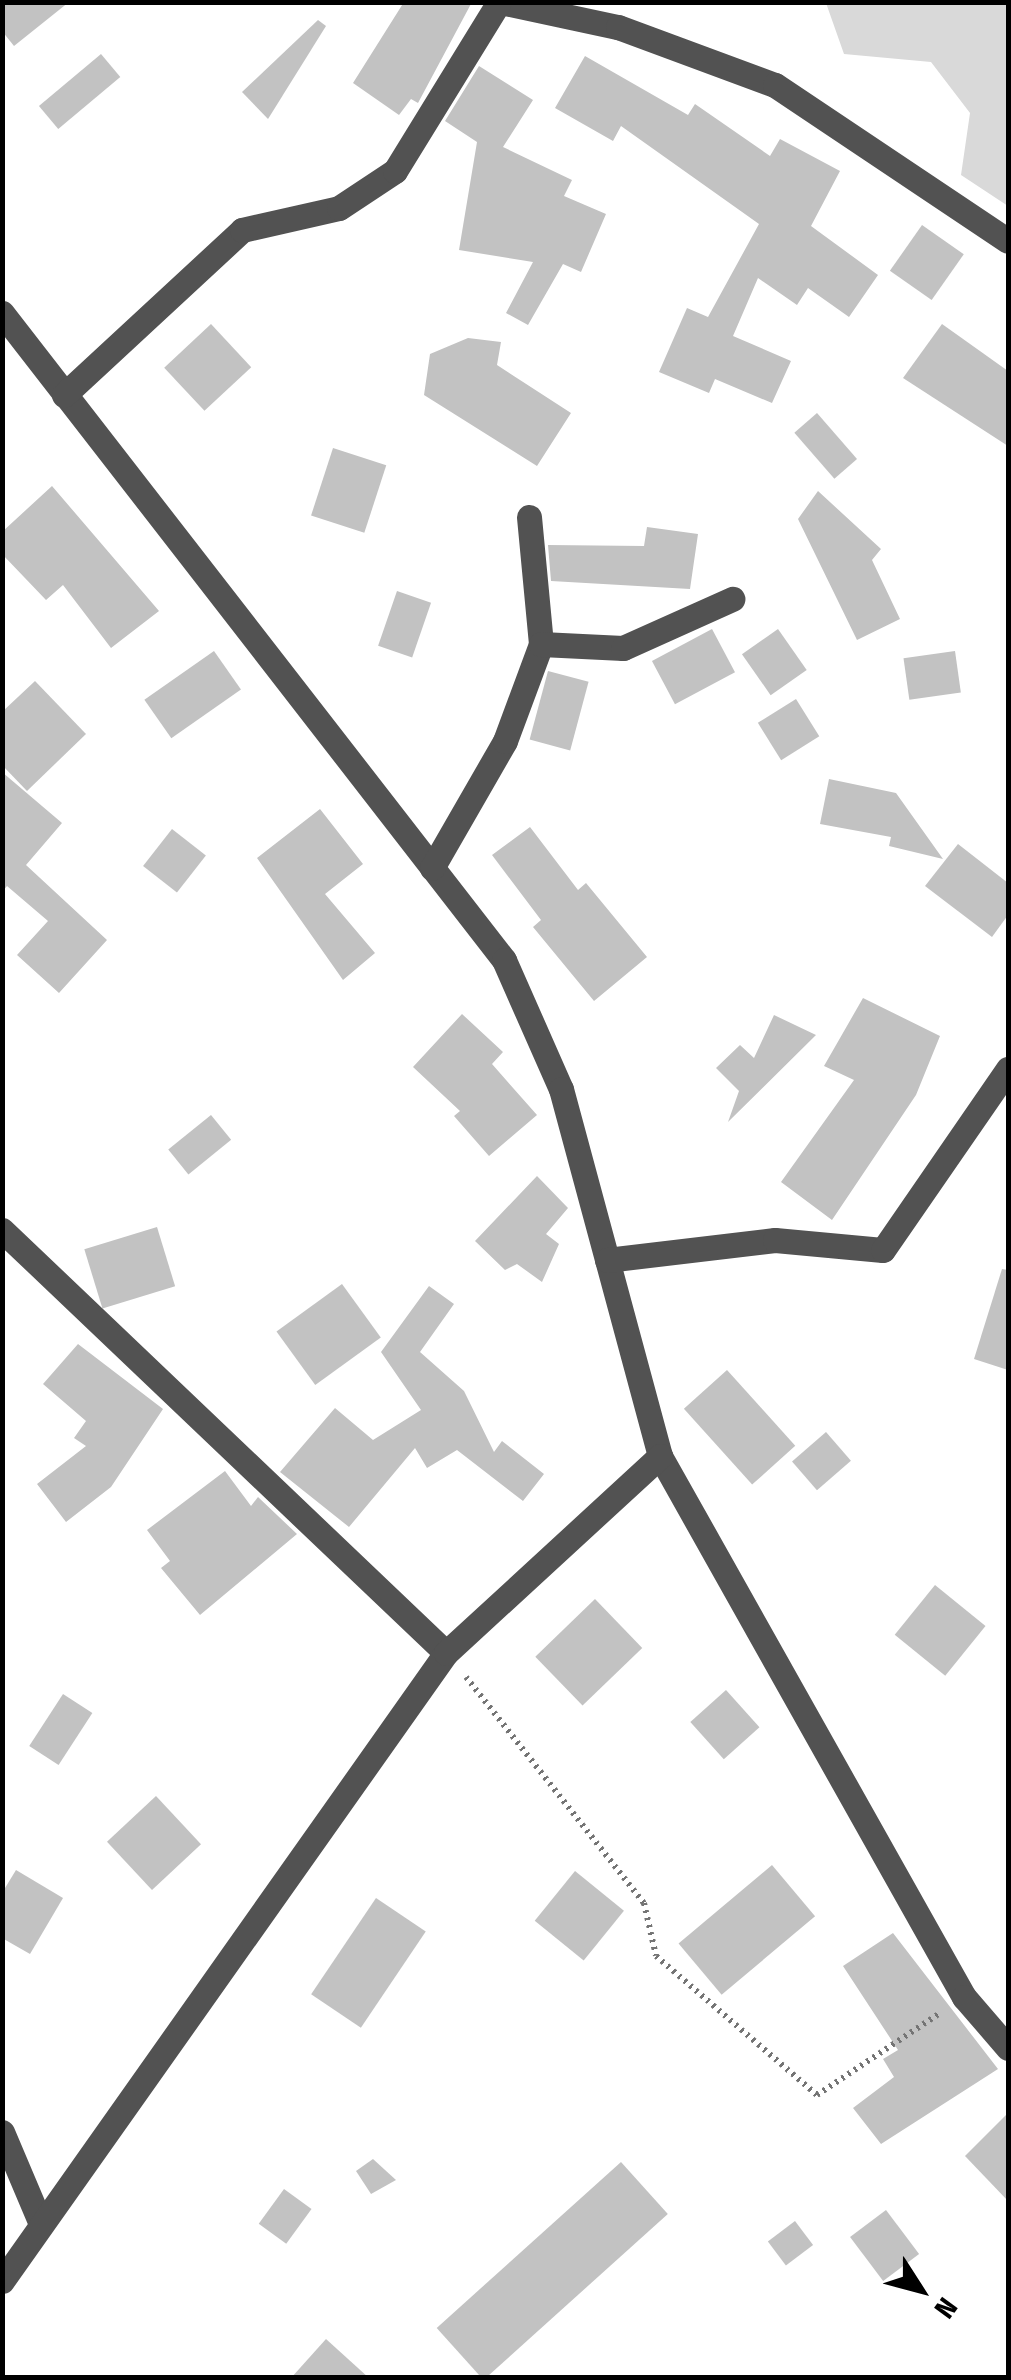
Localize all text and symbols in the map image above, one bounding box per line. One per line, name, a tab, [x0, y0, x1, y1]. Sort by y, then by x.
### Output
north arrow	[871, 2240, 971, 2340]
text: N	[927, 2291, 964, 2324]

